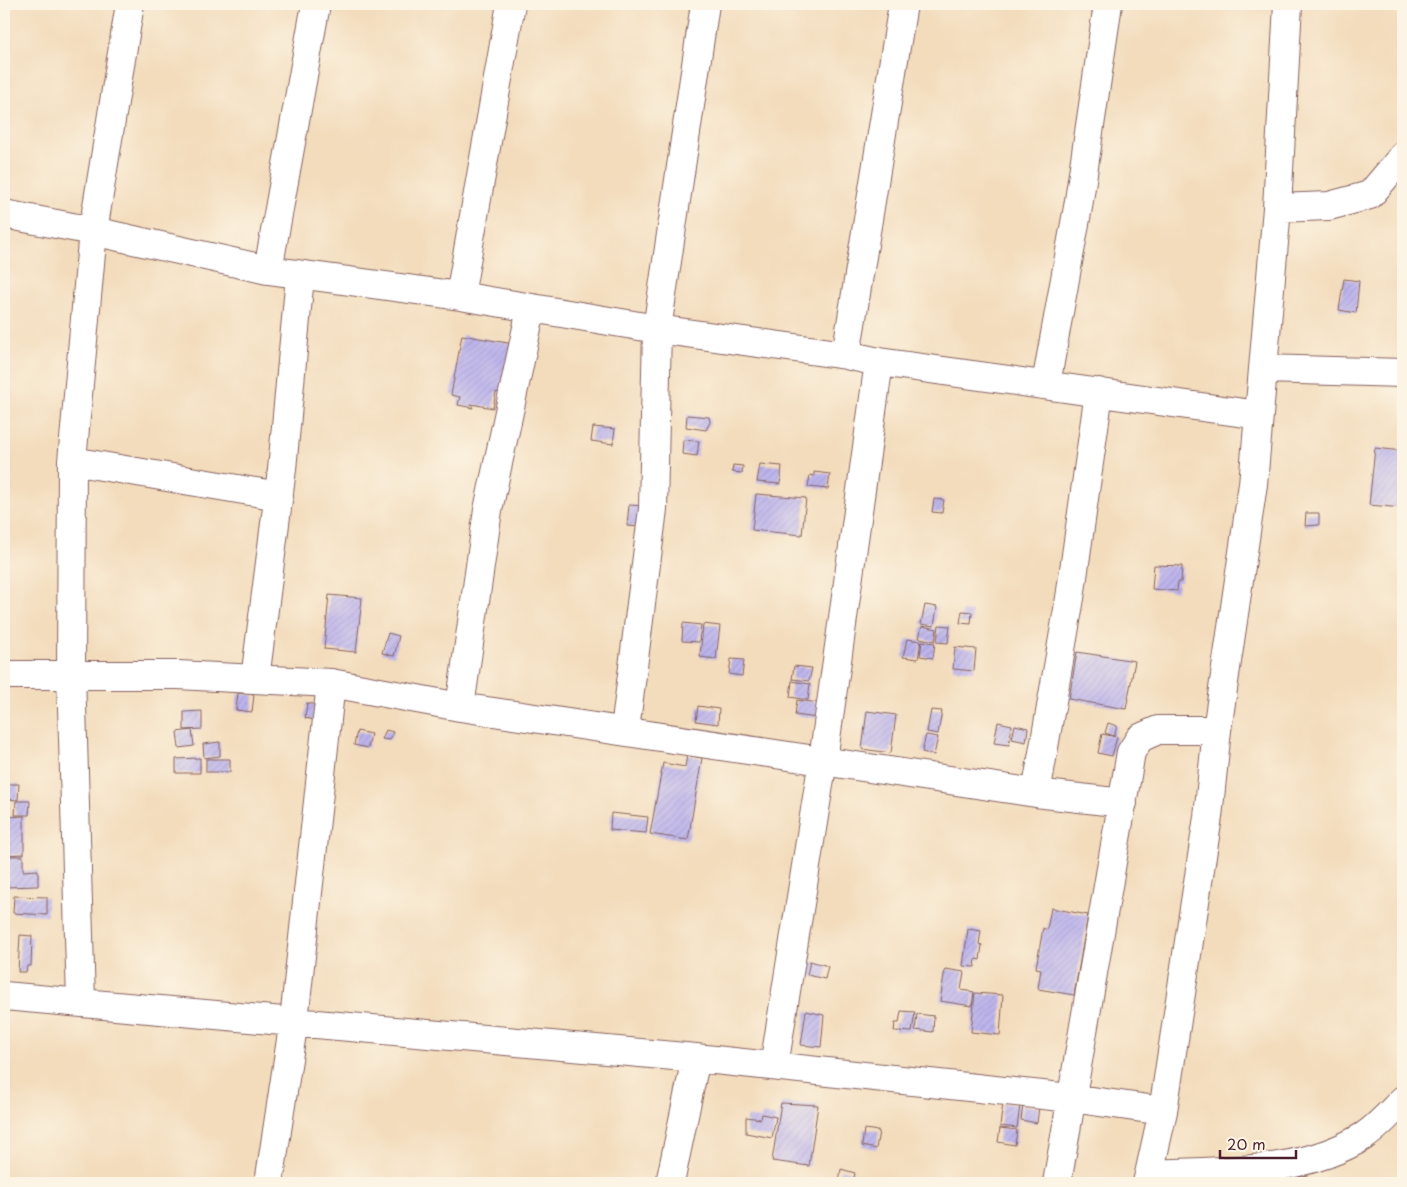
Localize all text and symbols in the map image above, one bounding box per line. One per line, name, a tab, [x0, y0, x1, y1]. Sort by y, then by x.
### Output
scale bar	[1220, 1127, 1296, 1159]
text: 20 m	[1227, 1132, 1266, 1155]

